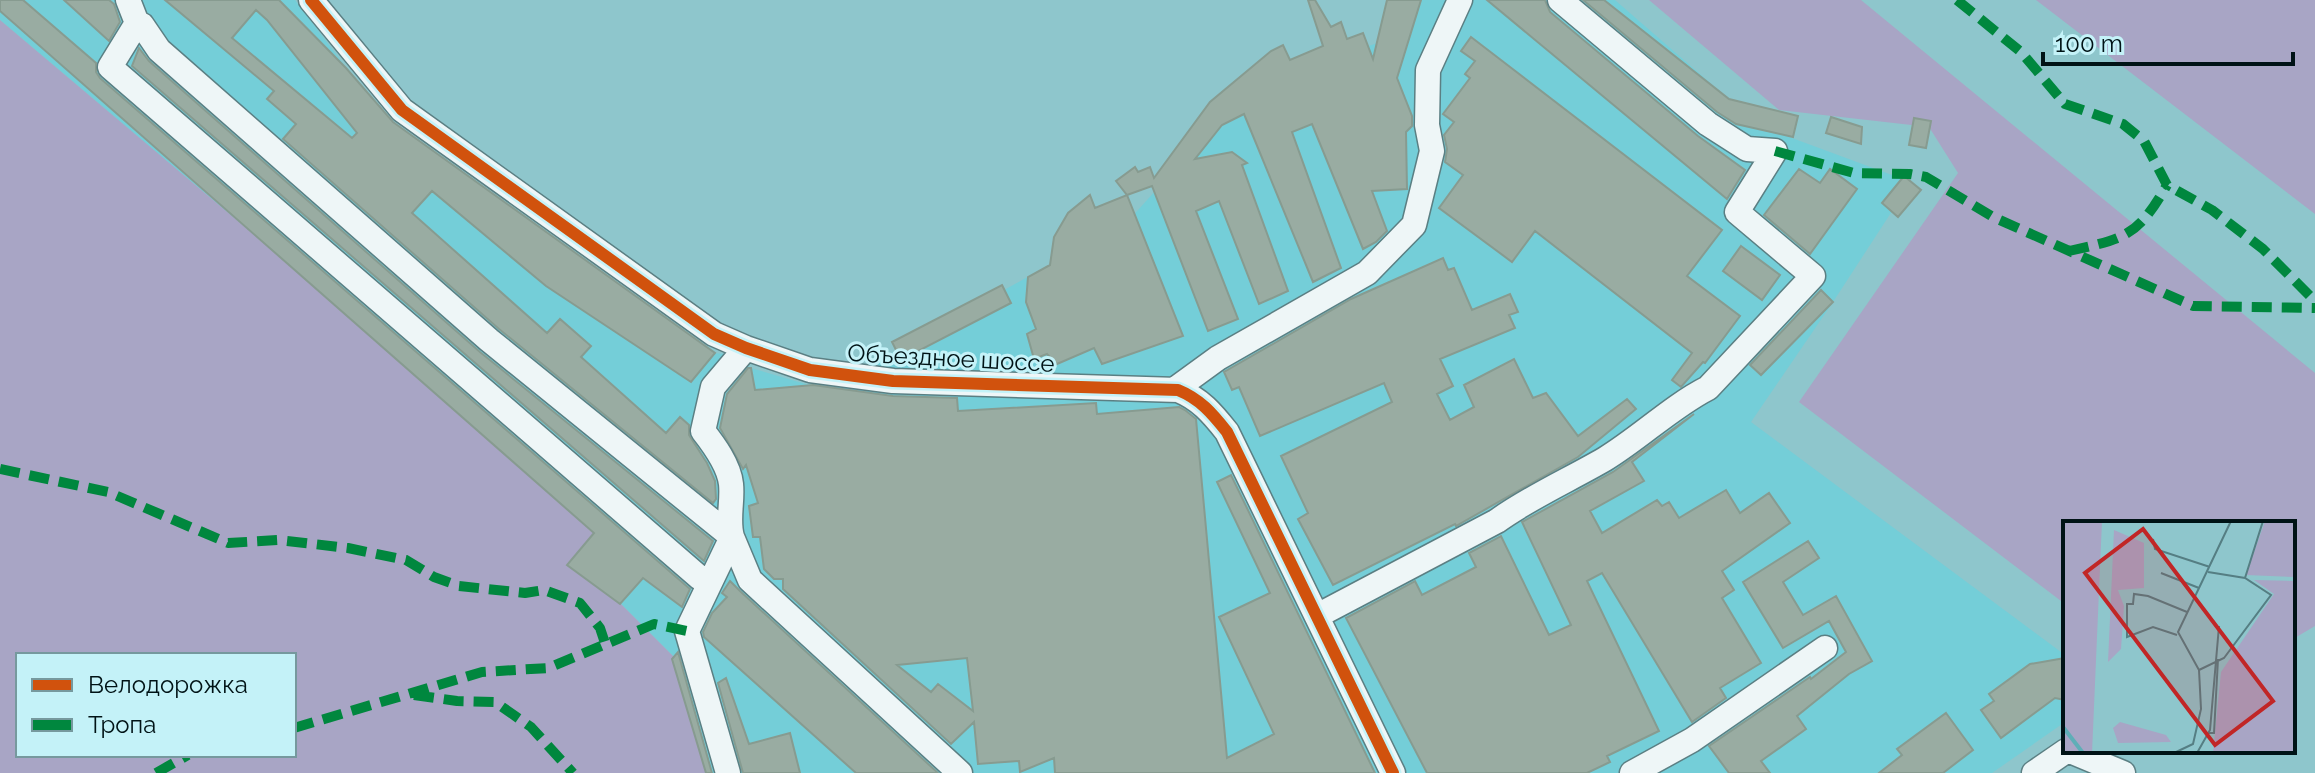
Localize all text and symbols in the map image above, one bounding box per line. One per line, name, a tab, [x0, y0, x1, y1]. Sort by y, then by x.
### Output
scale bar	[2043, 16, 2293, 66]
text: 100 m	[2055, 29, 2123, 58]
street label: Объездное шоссе	[847, 338, 1055, 378]
inset map	[2063, 521, 2295, 753]
legend	[16, 653, 296, 757]
text: Велодорожка	[88, 670, 248, 699]
text: Тропа	[88, 710, 156, 739]

